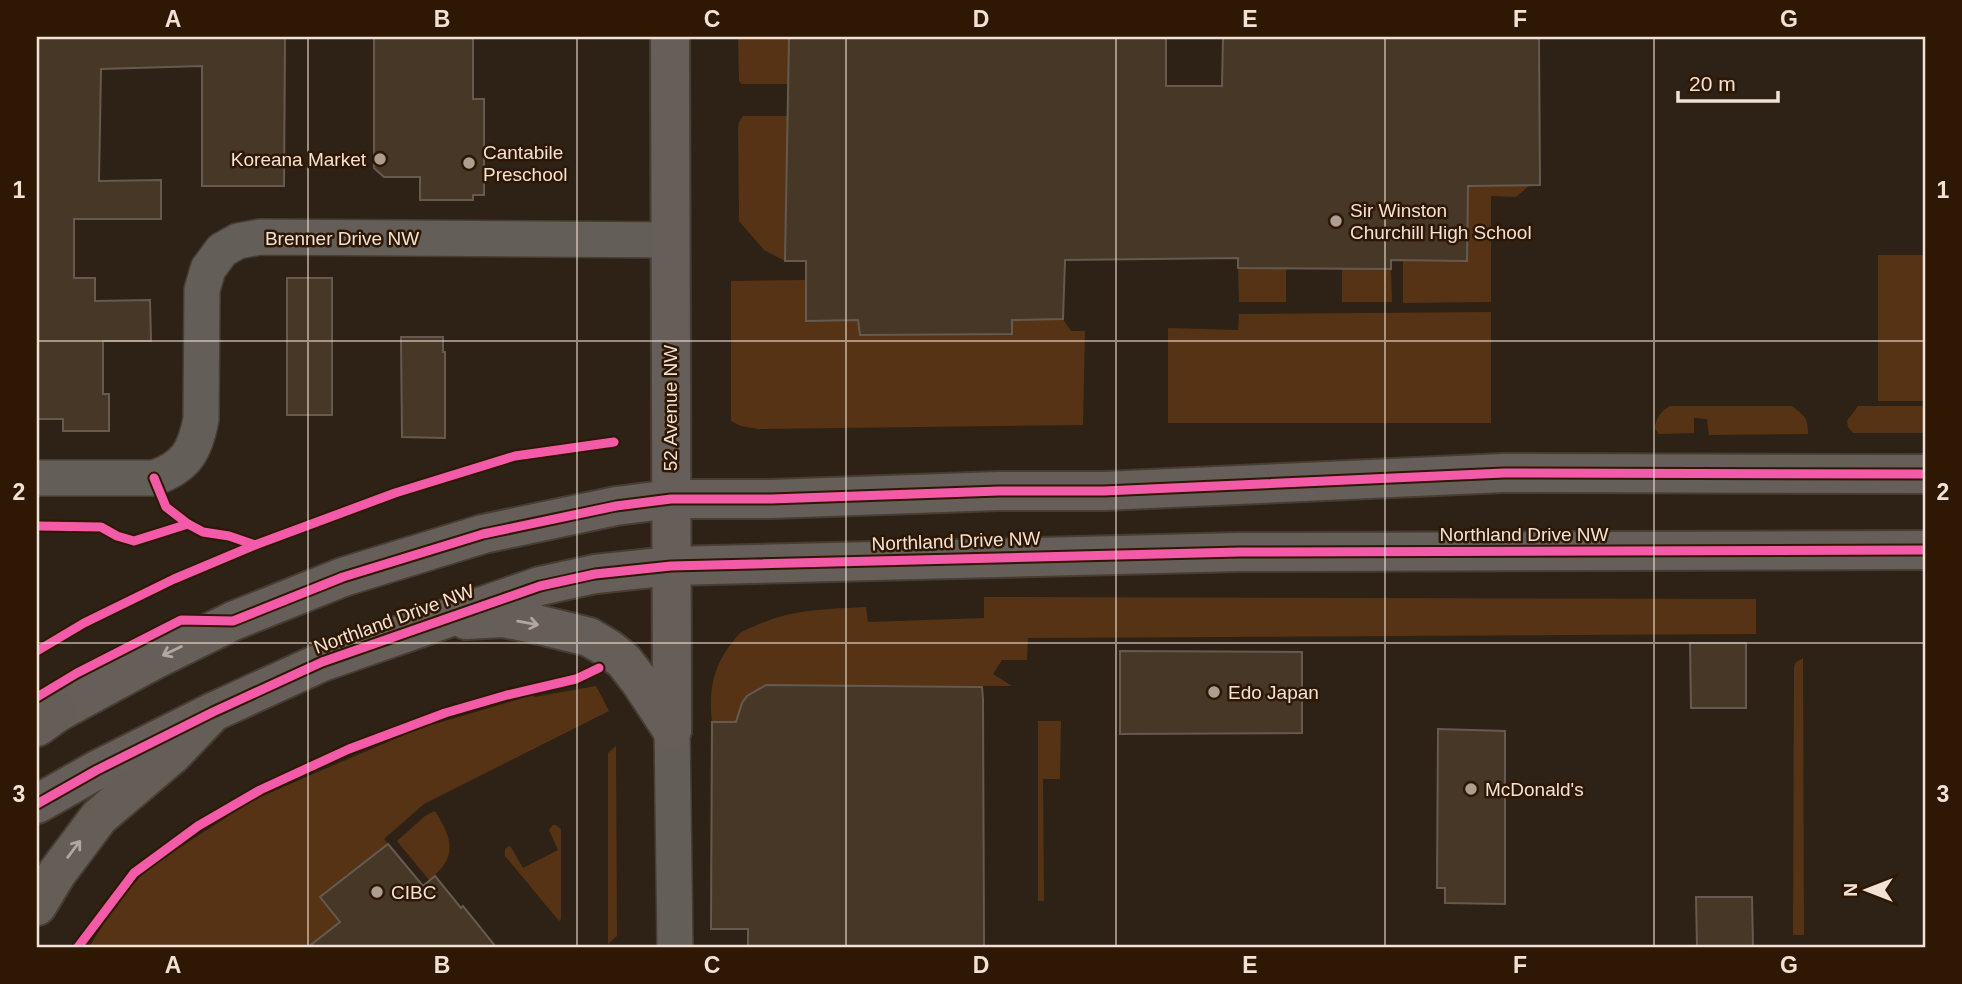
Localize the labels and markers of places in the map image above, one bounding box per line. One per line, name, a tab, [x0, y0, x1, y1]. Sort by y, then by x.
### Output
place label: Cantabile Preschool	[483, 142, 568, 185]
place label: Koreana Market	[231, 149, 367, 170]
marker: Koreana Market	[372, 151, 388, 167]
marker: Cantabile Preschool	[461, 155, 477, 171]
place label: Sir Winston Churchill High School	[1350, 200, 1532, 243]
marker: Sir Winston Churchill High School	[1328, 213, 1344, 229]
place label: Edo Japan	[1228, 682, 1319, 703]
marker: Edo Japan	[1206, 684, 1222, 700]
place label: McDonald's	[1485, 779, 1584, 800]
marker: McDonald's	[1463, 781, 1479, 797]
place label: CIBC	[391, 882, 436, 903]
marker: CIBC	[369, 884, 385, 900]

